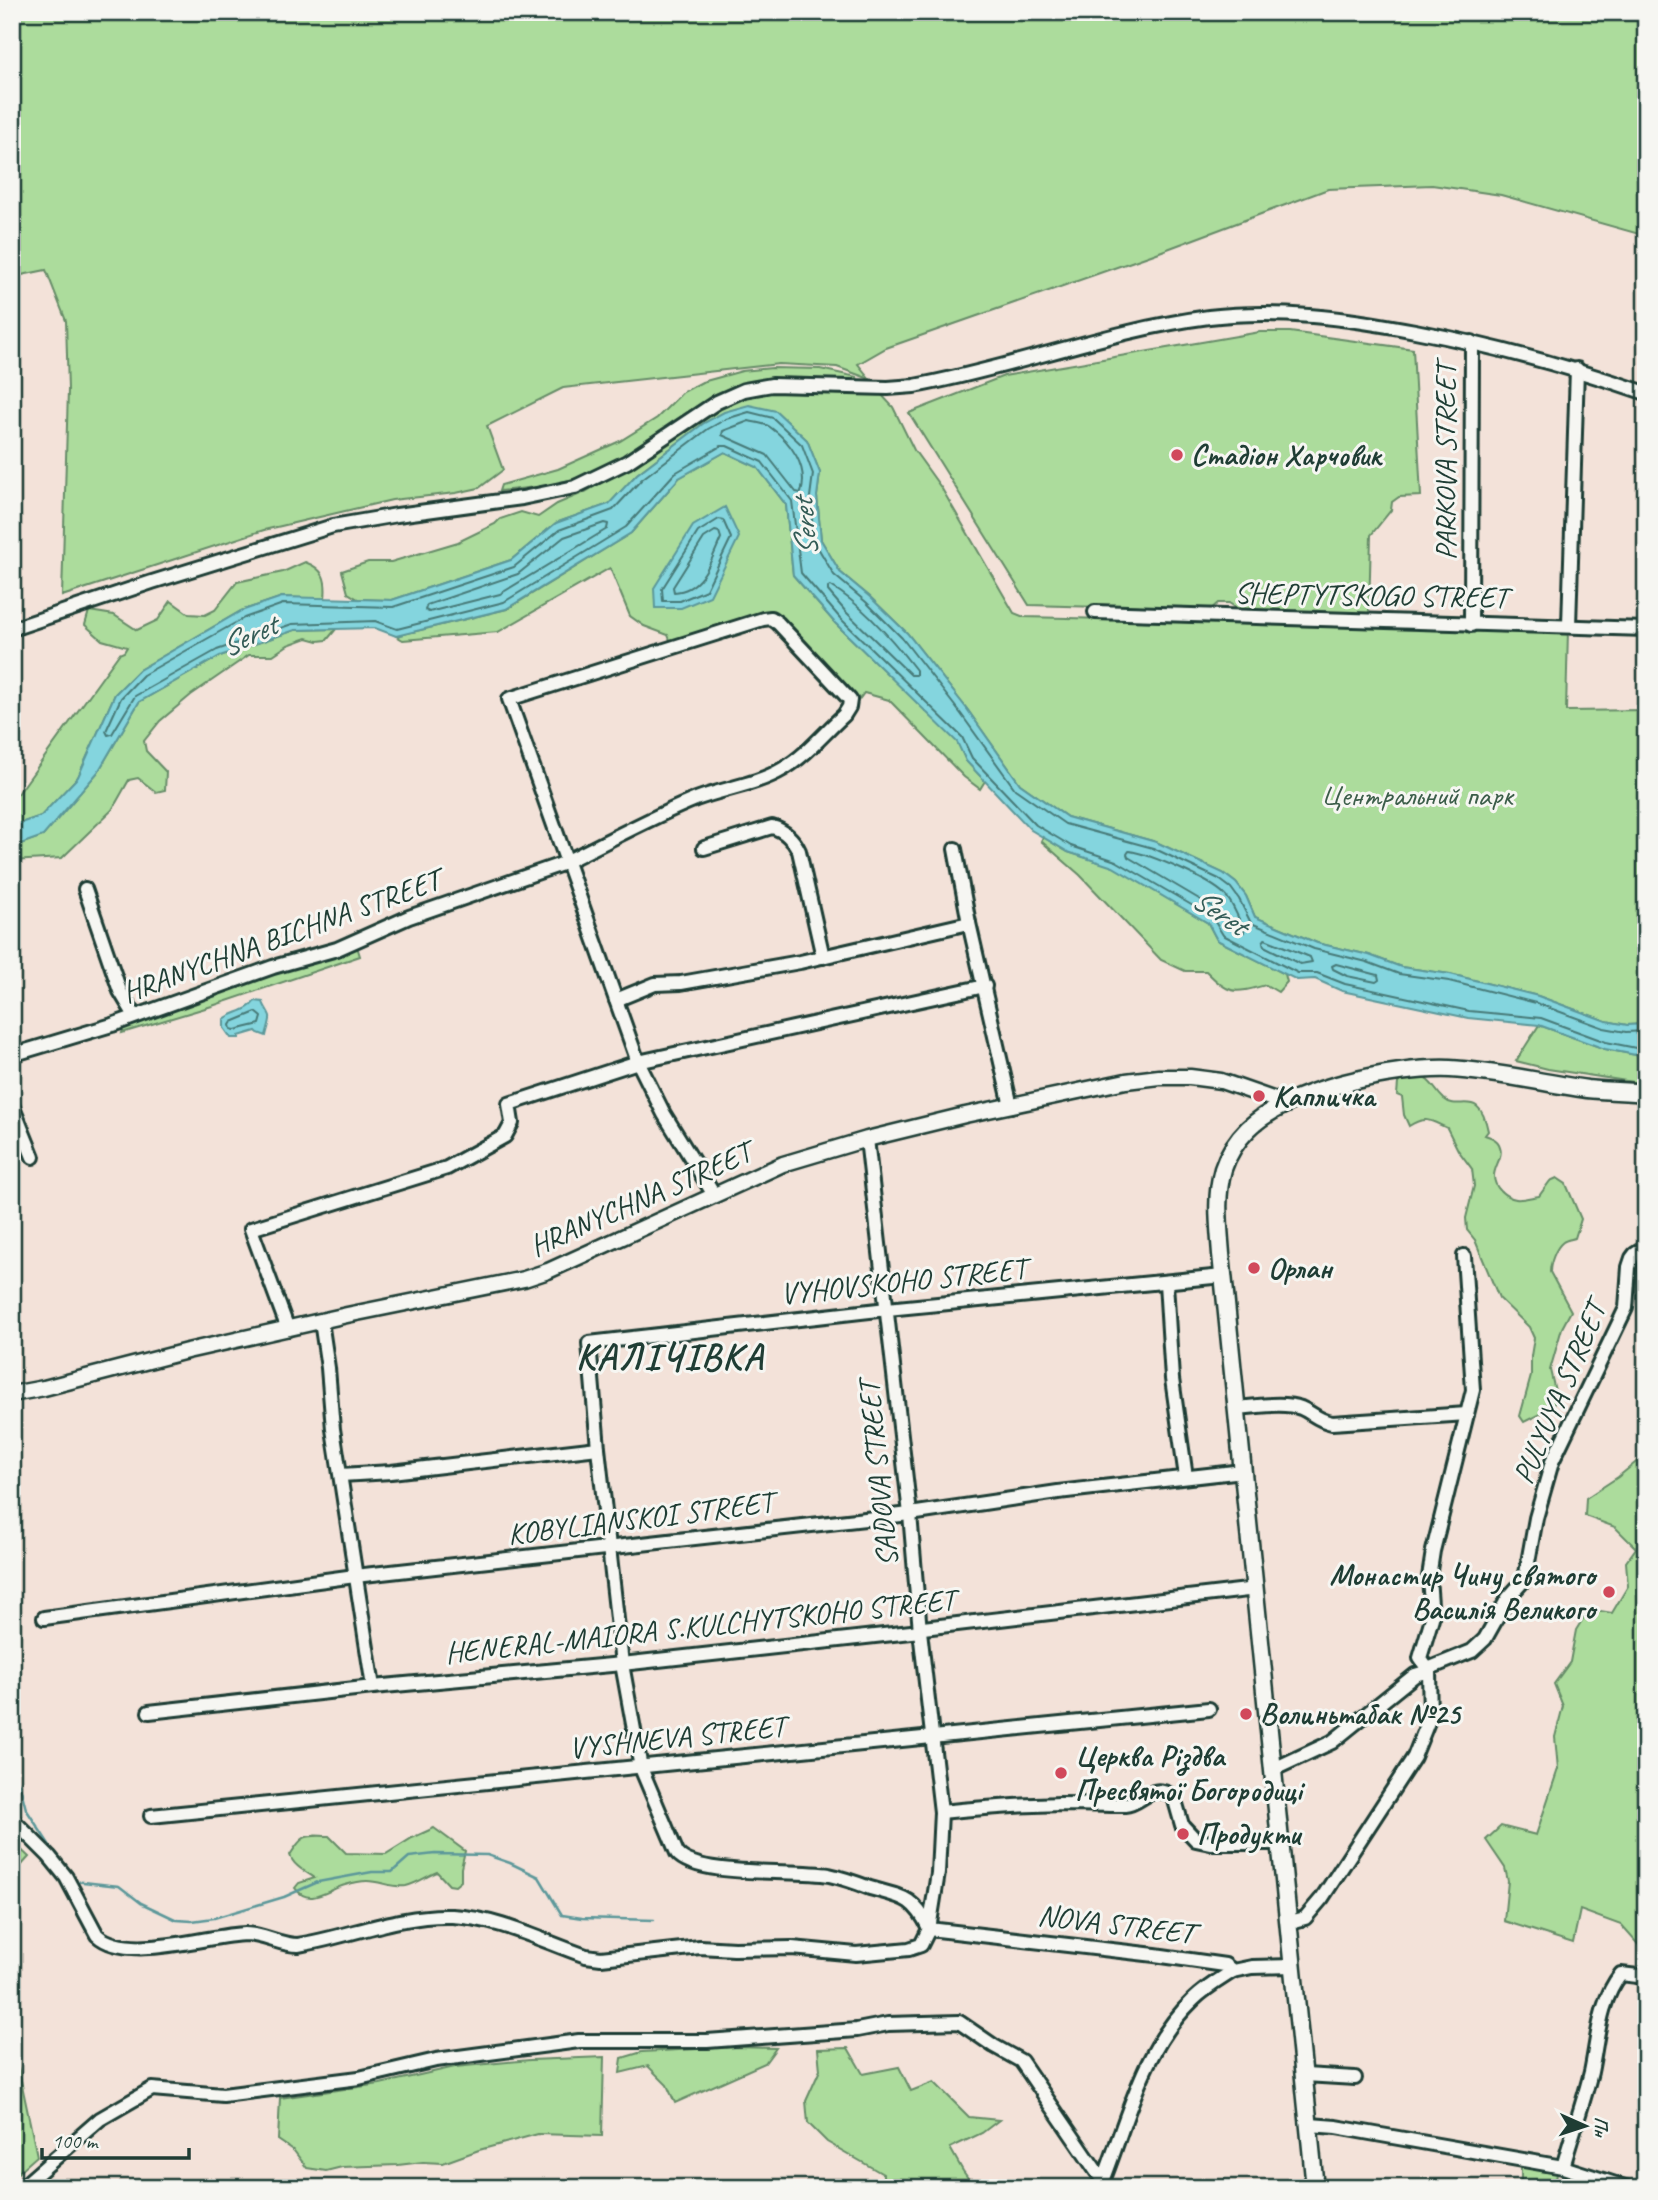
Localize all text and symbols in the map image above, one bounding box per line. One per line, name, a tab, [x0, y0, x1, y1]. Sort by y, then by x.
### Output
street label: PARKOVA STREET	[1426, 357, 1464, 560]
place label: Стадіон Харчовик	[1191, 436, 1383, 474]
marker: Стадіон Харчовик	[1169, 447, 1185, 463]
water label: Seret	[781, 491, 827, 559]
street label: SHEPTYTSKOGO STREET	[1234, 574, 1514, 616]
water label: Seret	[213, 602, 289, 666]
park label: Центральний парк	[1321, 776, 1515, 814]
street label: HRANYCHNA BICHNA STREET	[117, 858, 452, 1011]
water label: Seret	[1184, 878, 1260, 948]
place label: Капличка	[1273, 1077, 1378, 1115]
marker: Капличка	[1251, 1088, 1267, 1104]
street label: HRANYCHNA STREET	[523, 1130, 763, 1265]
street label: VYHOVSKOHO STREET	[778, 1248, 1035, 1313]
place label: Орлан	[1268, 1249, 1334, 1287]
marker: Орлан	[1246, 1260, 1262, 1276]
street label: PULYUYA STREET	[1504, 1290, 1617, 1489]
district label: КАЛІЧІВКА	[576, 1333, 765, 1380]
street label: SADOVA STREET	[849, 1373, 907, 1569]
street label: KOBYLIANSKOI STREET	[505, 1482, 782, 1553]
place label: Монастир Чину святого Василія Великого	[1329, 1556, 1598, 1628]
street label: HENERAL-MAIORA S.KULCHYTSKOHO STREET	[443, 1580, 963, 1672]
marker: Монастир Чину святого Василія Великого	[1601, 1584, 1617, 1600]
place label: Волиньтабак №25	[1260, 1695, 1463, 1733]
street label: VYSHNEVA STREET	[567, 1706, 793, 1767]
marker: Волиньтабак №25	[1238, 1706, 1254, 1722]
place label: Церква Різдва Пресвятої Богородиці	[1075, 1737, 1306, 1809]
marker: Церква Різдва Пресвятої Богородиці	[1053, 1765, 1069, 1781]
place label: Продукти	[1197, 1815, 1303, 1854]
marker: Продукти	[1175, 1826, 1191, 1842]
street label: NOVA STREET	[1036, 1896, 1203, 1953]
north arrow	[1550, 2092, 1620, 2162]
scale bar	[42, 2116, 189, 2160]
text: Пн	[1588, 2116, 1613, 2139]
text: 100 m	[52, 2128, 99, 2154]

